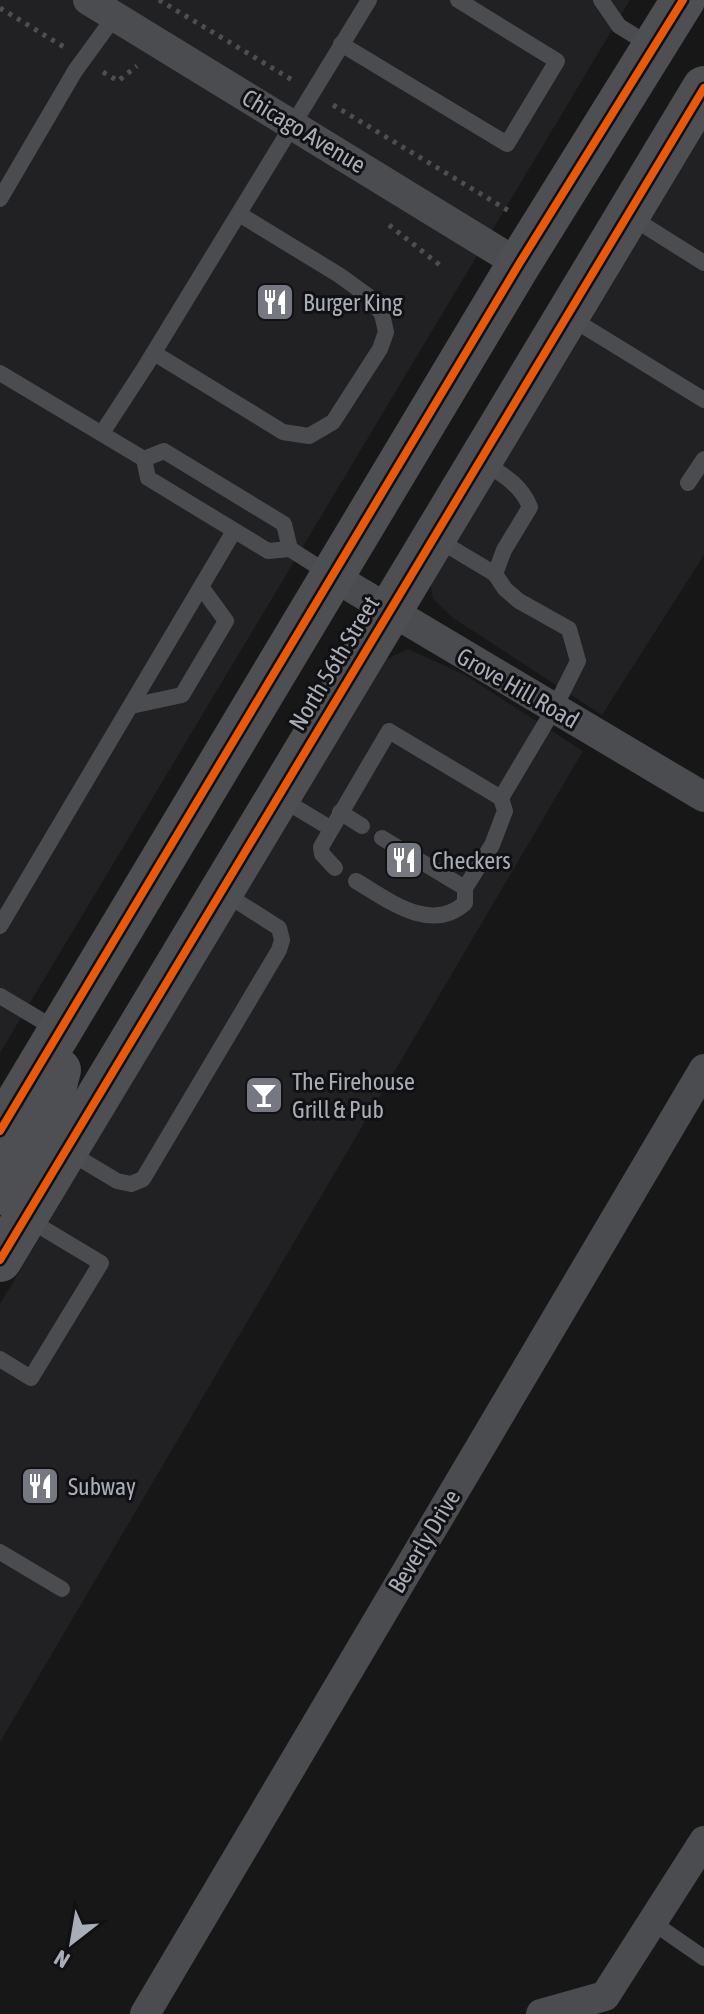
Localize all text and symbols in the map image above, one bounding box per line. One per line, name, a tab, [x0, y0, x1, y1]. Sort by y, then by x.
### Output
street label: Chicago Avenue	[238, 84, 370, 178]
restaurant icon: Burger King	[254, 281, 296, 323]
place label: Burger King	[303, 289, 403, 316]
street label: North 56th Street	[283, 591, 385, 735]
street label: Grove Hill Road	[452, 642, 584, 734]
restaurant icon: Checkers	[383, 839, 425, 881]
place label: Checkers	[432, 847, 511, 874]
place label: The Firehouse Grill & Pub	[292, 1068, 415, 1123]
bar icon: The Firehouse Grill & Pub	[243, 1074, 285, 1116]
restaurant icon: Subway	[19, 1465, 61, 1507]
place label: Subway	[68, 1473, 136, 1500]
street label: Beverly Drive	[383, 1485, 465, 1597]
north arrow	[32, 1902, 112, 1982]
text: N	[49, 1945, 74, 1974]

